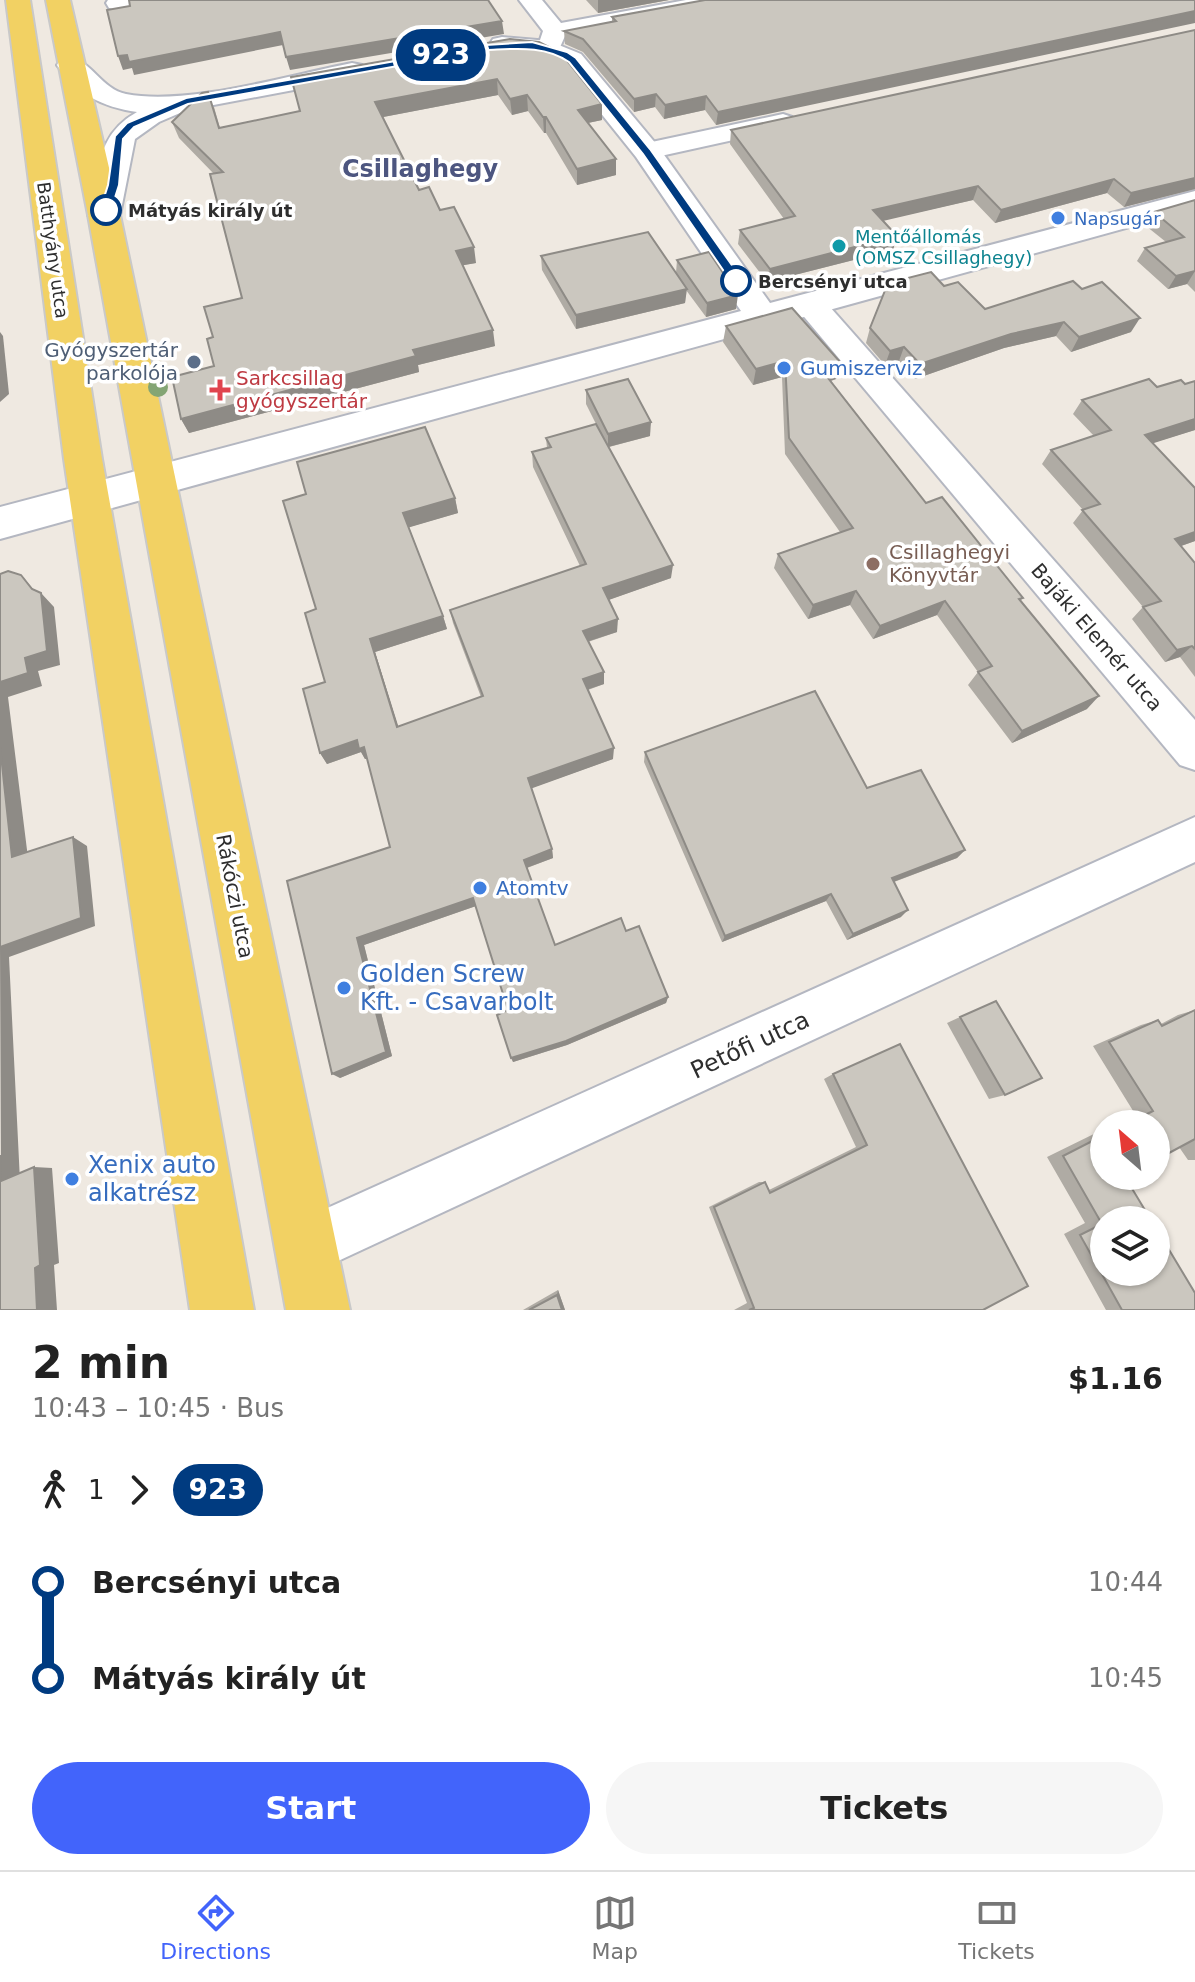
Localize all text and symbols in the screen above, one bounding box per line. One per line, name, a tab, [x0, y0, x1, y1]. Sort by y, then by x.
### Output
line badge: 923	[395, 29, 487, 81]
text: 923	[412, 38, 470, 71]
district label: Csillaghegy	[342, 155, 498, 183]
street label: Batthyány utca	[33, 180, 73, 320]
marker: Mátyás király út	[91, 195, 121, 225]
place label: Mátyás király út	[128, 200, 293, 221]
place label: Napsugár	[1074, 208, 1161, 229]
marker: Napsugár	[1049, 209, 1067, 227]
place label: Mentőállomás (OMSZ Csillaghegy)	[855, 226, 1032, 268]
marker: Mentőállomás (OMSZ Csillaghegy)	[830, 237, 848, 255]
marker: Bercsényi utca	[721, 266, 751, 296]
place label: Bercsényi utca	[758, 271, 908, 292]
place label: Gyógyszertár parkolója	[44, 338, 179, 385]
marker: Gyógyszertár parkolója	[185, 353, 203, 371]
place label: Gumiszerviz	[800, 356, 923, 380]
marker: Gumiszerviz	[775, 359, 793, 377]
place label: Sarkcsillag gyógyszertár	[236, 366, 368, 413]
marker: Sarkcsillag gyógyszertár	[211, 381, 229, 399]
place label: Csillaghegyi Könyvtár	[889, 540, 1010, 587]
marker: Csillaghegyi Könyvtár	[864, 555, 882, 573]
street label: Bajáki Elemér utca	[1026, 558, 1168, 716]
street label: Rákóczi utca	[211, 832, 259, 960]
place label: Atomtv	[496, 876, 569, 900]
marker: Atomtv	[471, 879, 489, 897]
place label: Golden Screw Kft. - Csavarbolt	[360, 960, 553, 1016]
marker: Golden Screw Kft. - Csavarbolt	[335, 979, 353, 997]
street label: Petőfi utca	[686, 1005, 814, 1085]
north arrow	[1090, 1110, 1170, 1190]
map controls	[1090, 1110, 1170, 1286]
place label: Xenix auto alkatrész	[88, 1151, 216, 1207]
marker: Xenix auto alkatrész	[63, 1170, 81, 1188]
button: layers	[1090, 1206, 1170, 1286]
text: 2 min	[32, 1337, 170, 1388]
text: $1.16	[1068, 1361, 1163, 1396]
text: 10:43 – 10:45 · Bus	[32, 1393, 284, 1423]
icon: walk	[32, 1468, 76, 1512]
icon: forward	[117, 1468, 161, 1512]
text: 923	[189, 1473, 247, 1506]
text: 1	[88, 1475, 105, 1505]
text: Bercsényi utca	[92, 1565, 341, 1600]
text: 10:44	[1088, 1567, 1163, 1597]
text: Mátyás király út	[92, 1661, 366, 1696]
text: 10:45	[1088, 1663, 1163, 1693]
button: Start	[32, 1762, 590, 1854]
button: Tickets	[606, 1762, 1163, 1854]
tab: Directions	[160, 1891, 271, 1964]
tab: Map	[591, 1891, 638, 1964]
tab: Tickets	[958, 1891, 1035, 1964]

